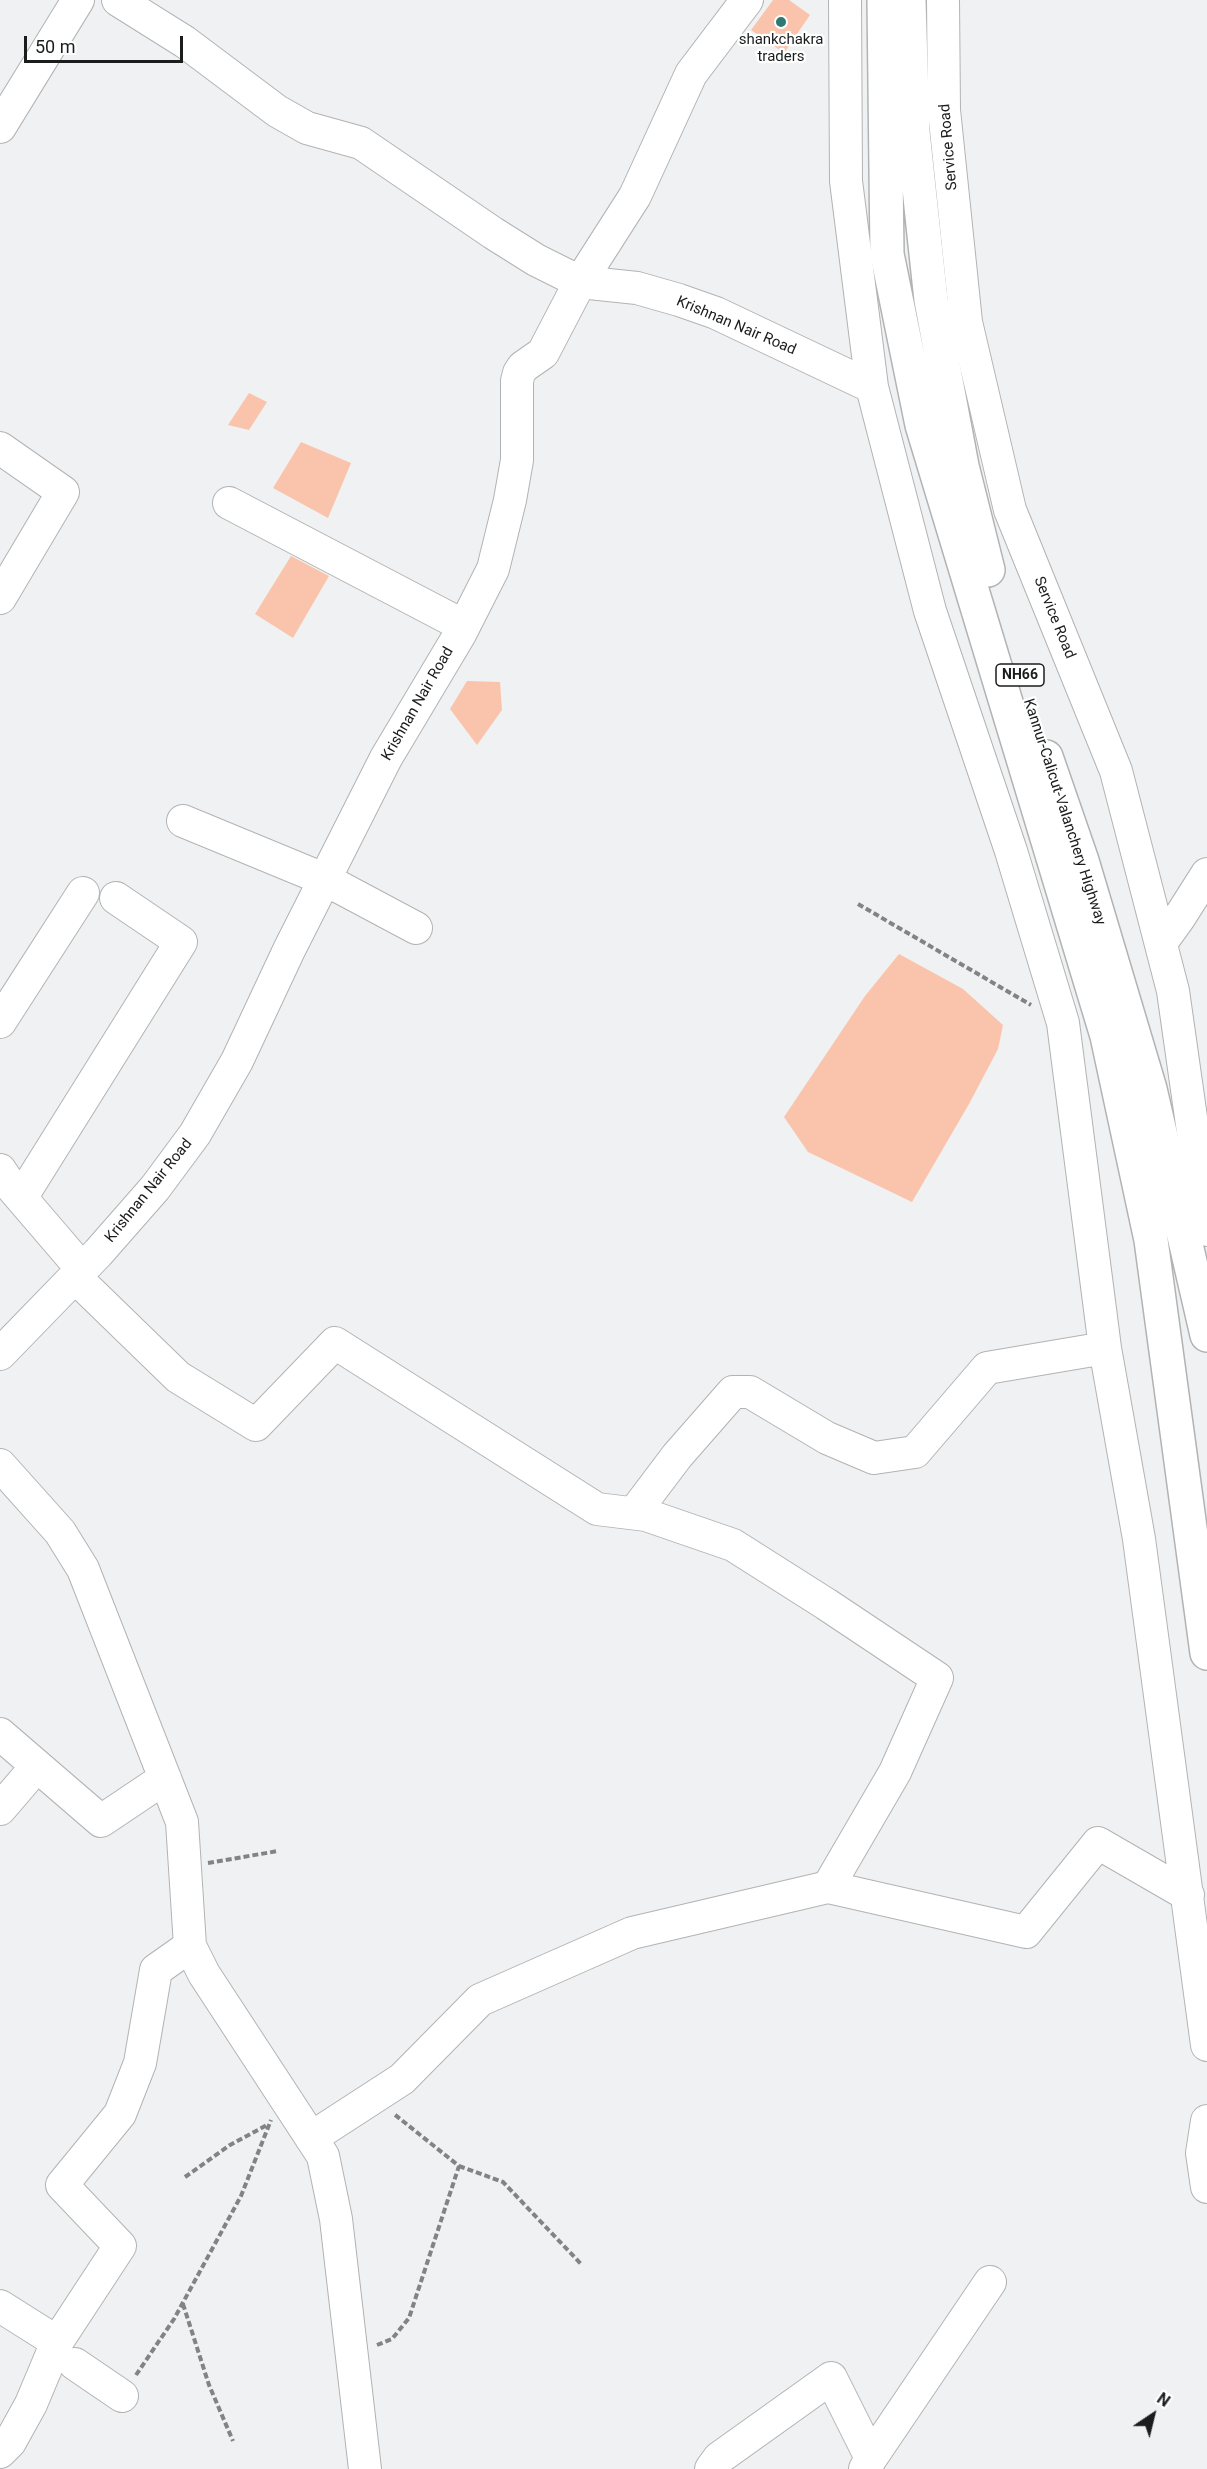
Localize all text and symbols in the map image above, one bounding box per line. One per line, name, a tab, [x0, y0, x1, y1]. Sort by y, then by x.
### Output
marker: shankchakra traders	[774, 15, 788, 29]
scale bar	[27, 24, 186, 62]
place label: shankchakra traders	[739, 31, 823, 66]
text: 50 m	[35, 36, 75, 57]
street label: Service Road	[936, 103, 962, 191]
street label: Krishnan Nair Road	[673, 293, 799, 359]
street label: Service Road	[1029, 574, 1079, 662]
street label: Krishnan Nair Road	[378, 644, 458, 764]
road number: NH66	[996, 664, 1044, 686]
street label: Kannur-Calicut-Valanchery Highway	[1019, 696, 1109, 928]
street label: Krishnan Nair Road	[102, 1135, 196, 1247]
north arrow	[1123, 2385, 1183, 2445]
text: N	[1154, 2389, 1174, 2411]

